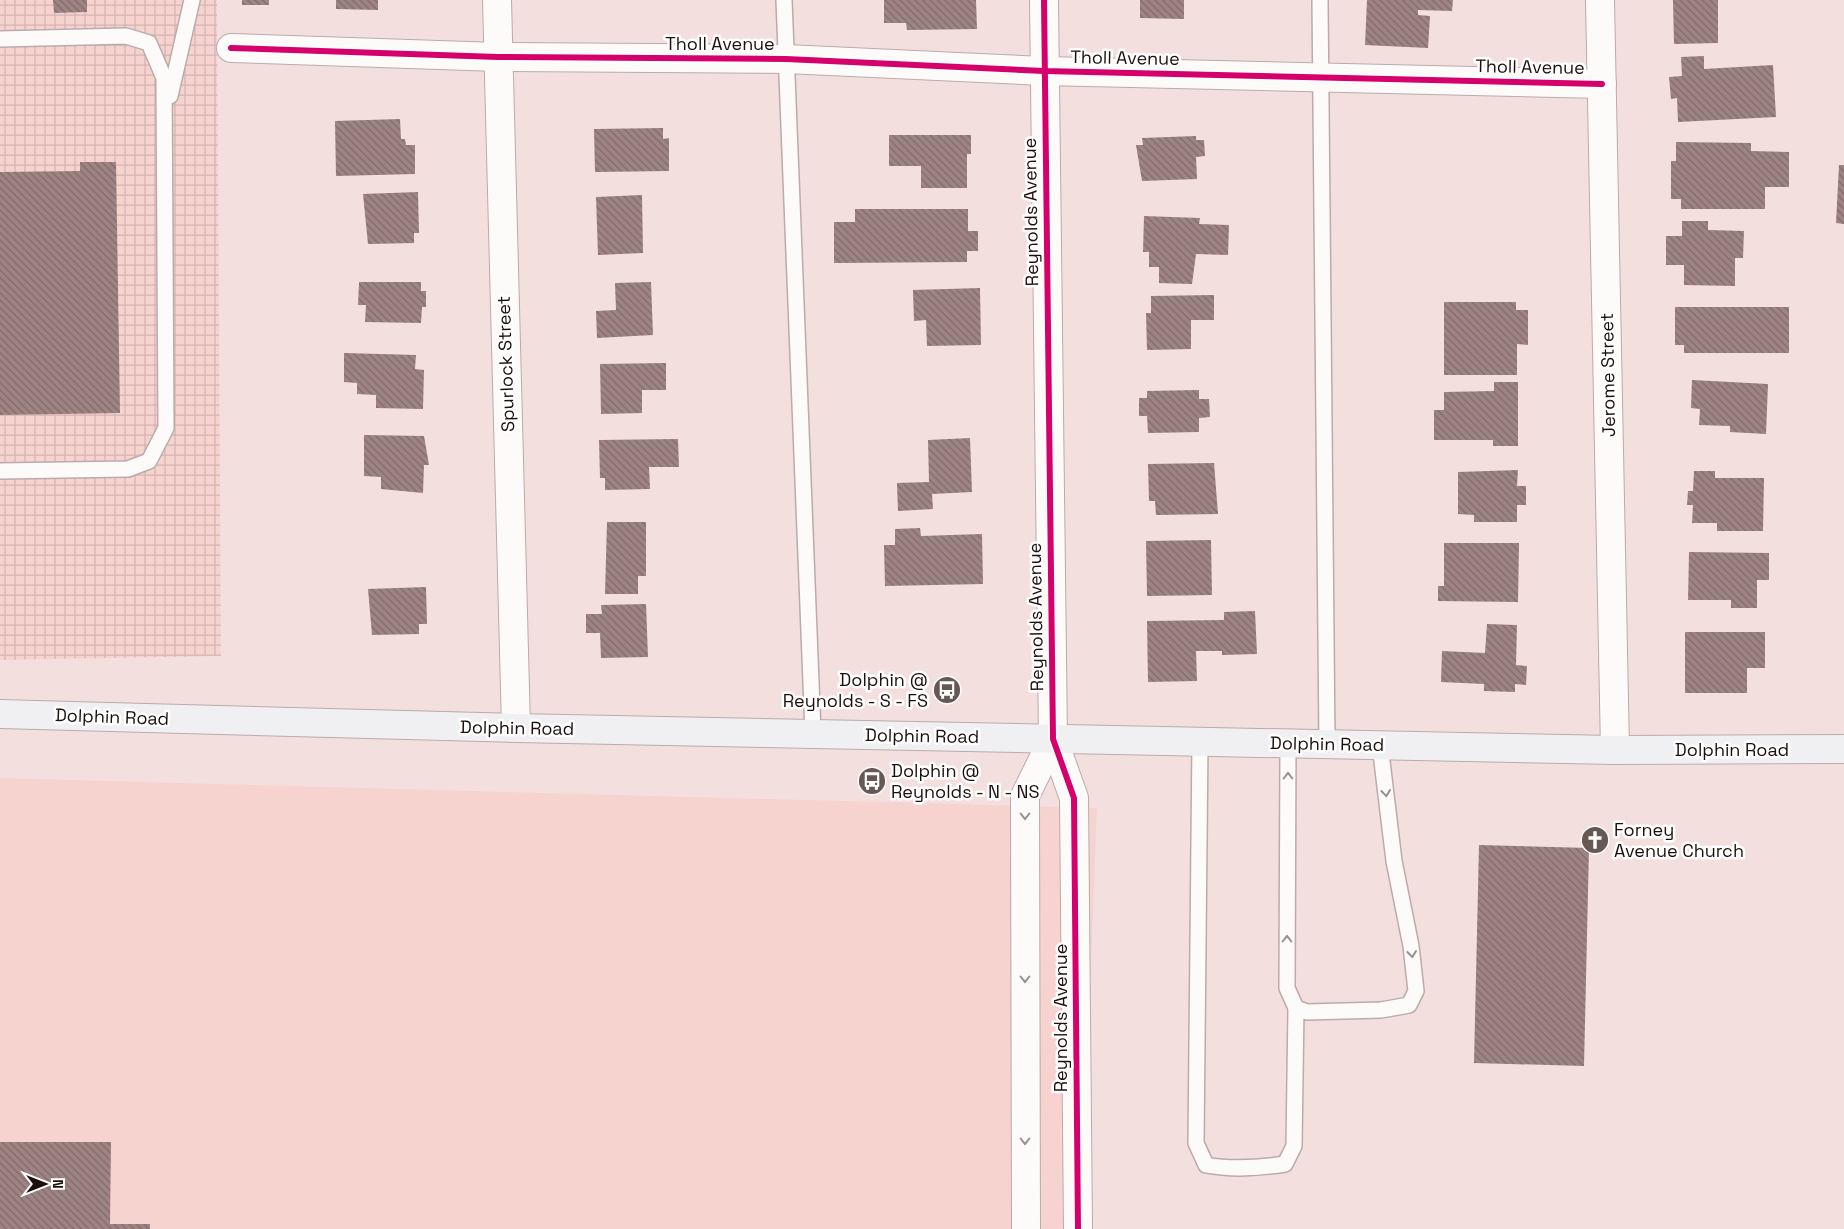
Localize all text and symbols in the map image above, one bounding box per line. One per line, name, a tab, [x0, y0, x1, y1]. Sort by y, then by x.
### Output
street label: Tholl Avenue	[665, 32, 775, 55]
street label: Tholl Avenue	[1070, 45, 1180, 70]
street label: Tholl Avenue	[1475, 54, 1585, 79]
street label: Reynolds Avenue	[1018, 137, 1043, 287]
street label: Spurlock Street	[492, 296, 519, 432]
street label: Jerome Street	[1595, 313, 1620, 437]
street label: Reynolds Avenue	[1023, 542, 1048, 692]
place label: Dolphin @ Reynolds - S - FS	[783, 668, 928, 712]
bus stop icon: Dolphin @ Reynolds - S - FS	[932, 675, 962, 705]
street label: Dolphin Road	[54, 703, 170, 730]
street label: Dolphin Road	[460, 715, 574, 740]
street label: Dolphin Road	[865, 723, 979, 748]
street label: Dolphin Road	[1270, 731, 1384, 756]
street label: Dolphin Road	[1675, 738, 1789, 761]
place label: Dolphin @ Reynolds - N - NS	[891, 759, 1039, 803]
bus stop icon: Dolphin @ Reynolds - N - NS	[857, 766, 887, 796]
one-way arrow	[1283, 772, 1293, 780]
one-way arrow	[1380, 790, 1391, 798]
one-way arrow	[1020, 813, 1030, 821]
place label: Forney Avenue Church	[1614, 818, 1744, 862]
church icon: Forney Avenue Church	[1580, 825, 1610, 855]
one-way arrow	[1282, 935, 1292, 942]
street label: Reynolds Avenue	[1049, 944, 1072, 1092]
one-way arrow	[1406, 949, 1416, 958]
one-way arrow	[1020, 976, 1030, 983]
one-way arrow	[1020, 1138, 1030, 1146]
north arrow	[20, 1159, 70, 1209]
text: N	[49, 1179, 67, 1189]

